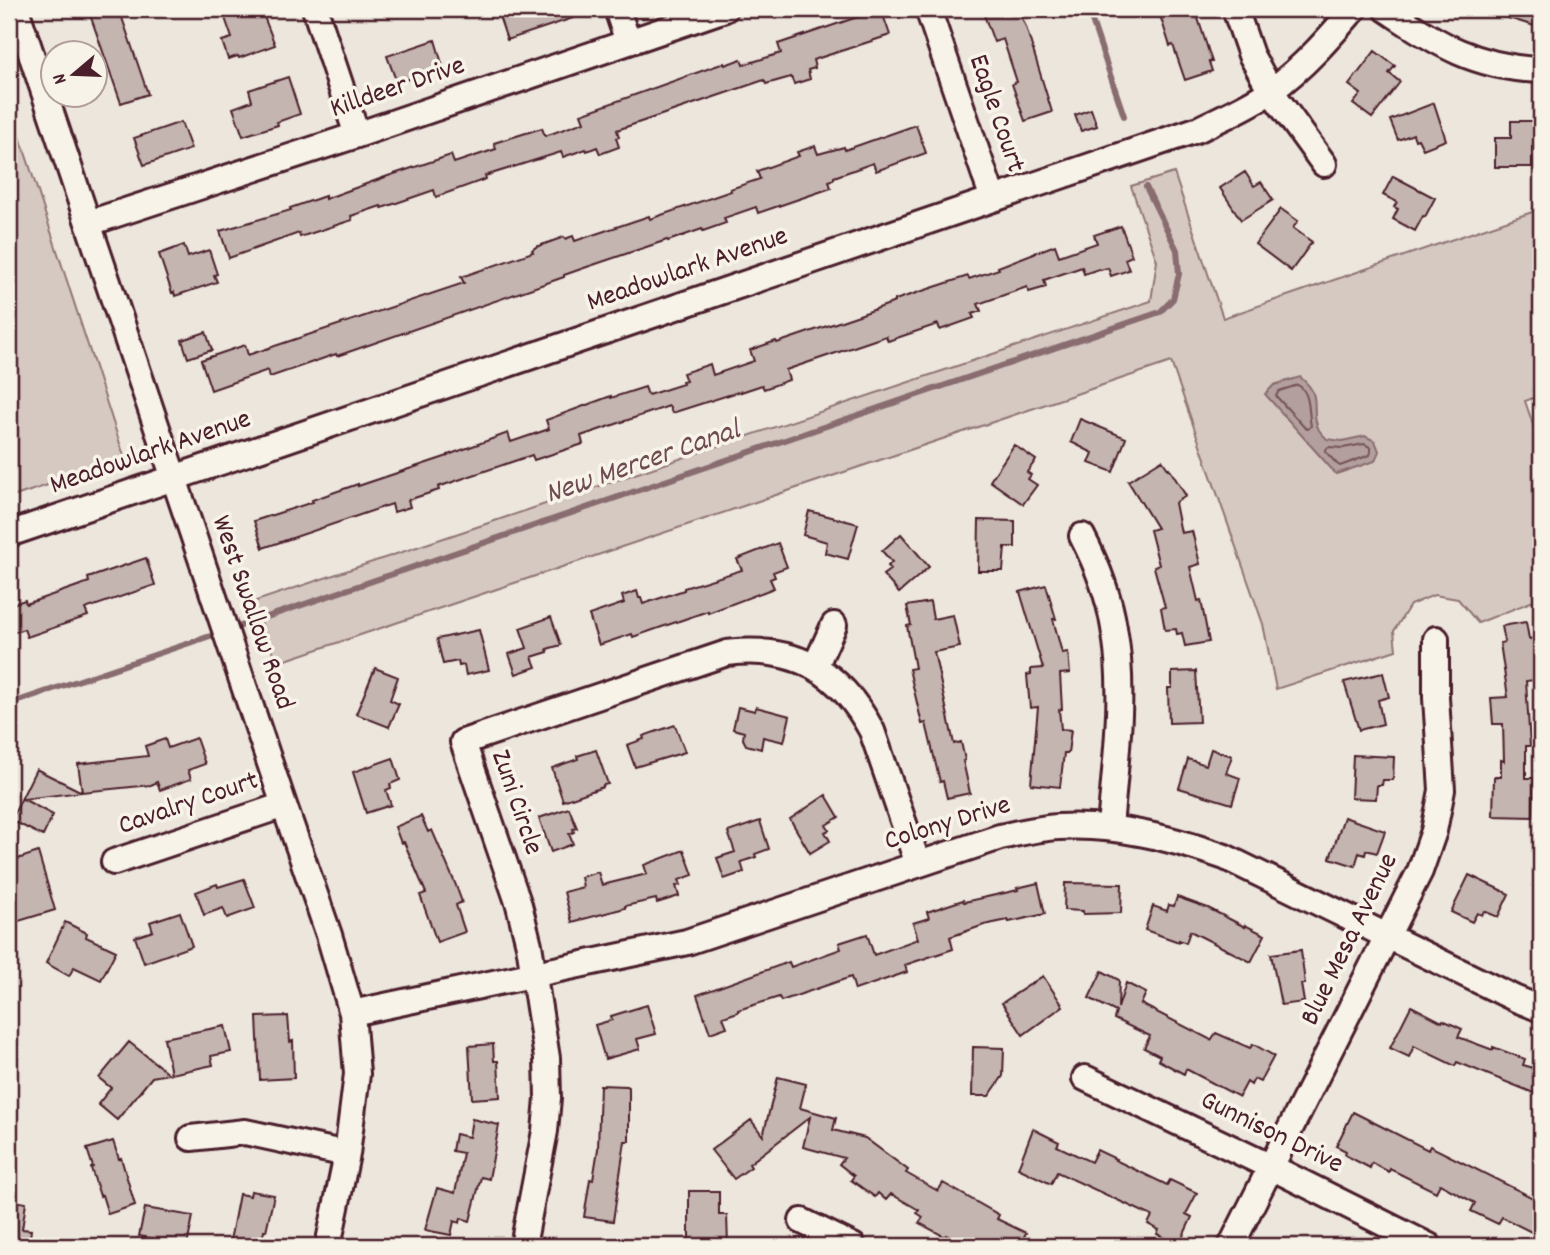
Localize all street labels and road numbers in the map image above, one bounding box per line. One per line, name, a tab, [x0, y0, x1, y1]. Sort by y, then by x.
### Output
street label: Killdeer Drive	[325, 47, 471, 131]
street label: Eagle Court	[956, 50, 1034, 178]
street label: Meadowlark Avenue	[582, 218, 794, 324]
street label: Meadowlark Avenue	[45, 401, 257, 507]
street label: West Swallow Road	[199, 511, 303, 715]
street label: Zuni Circle	[478, 745, 552, 861]
street label: Cavalry Court	[114, 762, 264, 848]
street label: Colony Drive	[880, 787, 1016, 863]
street label: Blue Mesa Avenue	[1292, 847, 1410, 1033]
street label: Gunnison Drive	[1193, 1082, 1349, 1186]

